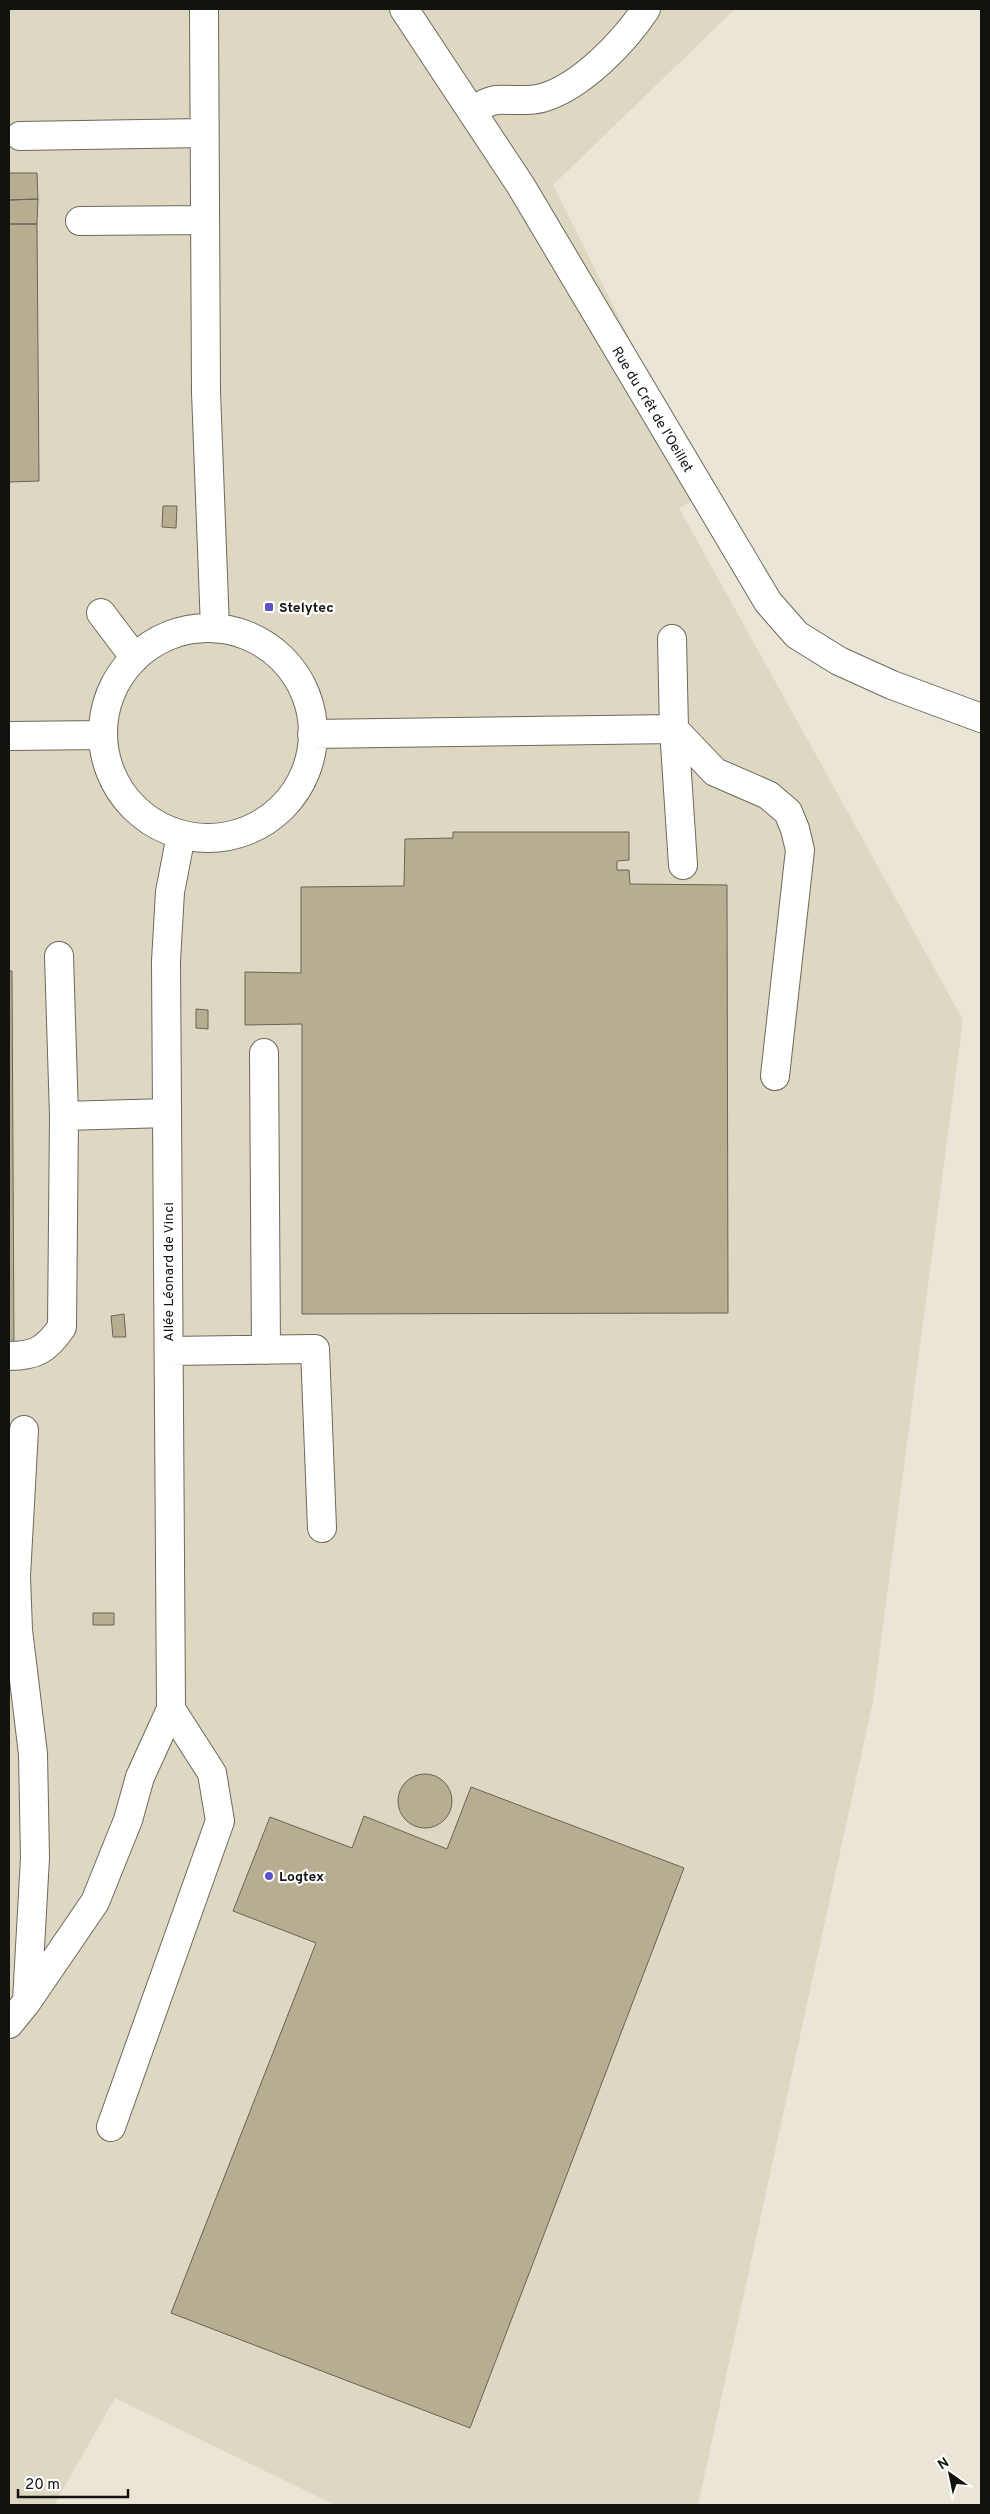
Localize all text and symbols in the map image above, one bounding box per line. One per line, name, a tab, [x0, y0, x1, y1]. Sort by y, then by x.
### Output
street label: Rue du Crêt de l'Oeillet	[607, 344, 696, 476]
place label: Stelytec	[279, 600, 334, 617]
marker: Stelytec	[263, 601, 275, 613]
street label: Allée Léonard de Vinci	[161, 1202, 178, 1342]
place label: Logtex	[279, 1869, 324, 1886]
marker: Logtex	[263, 1870, 275, 1882]
north arrow	[925, 2449, 975, 2499]
text: N	[935, 2454, 953, 2474]
scale bar	[18, 2466, 128, 2498]
text: 20 m	[25, 2476, 60, 2495]

